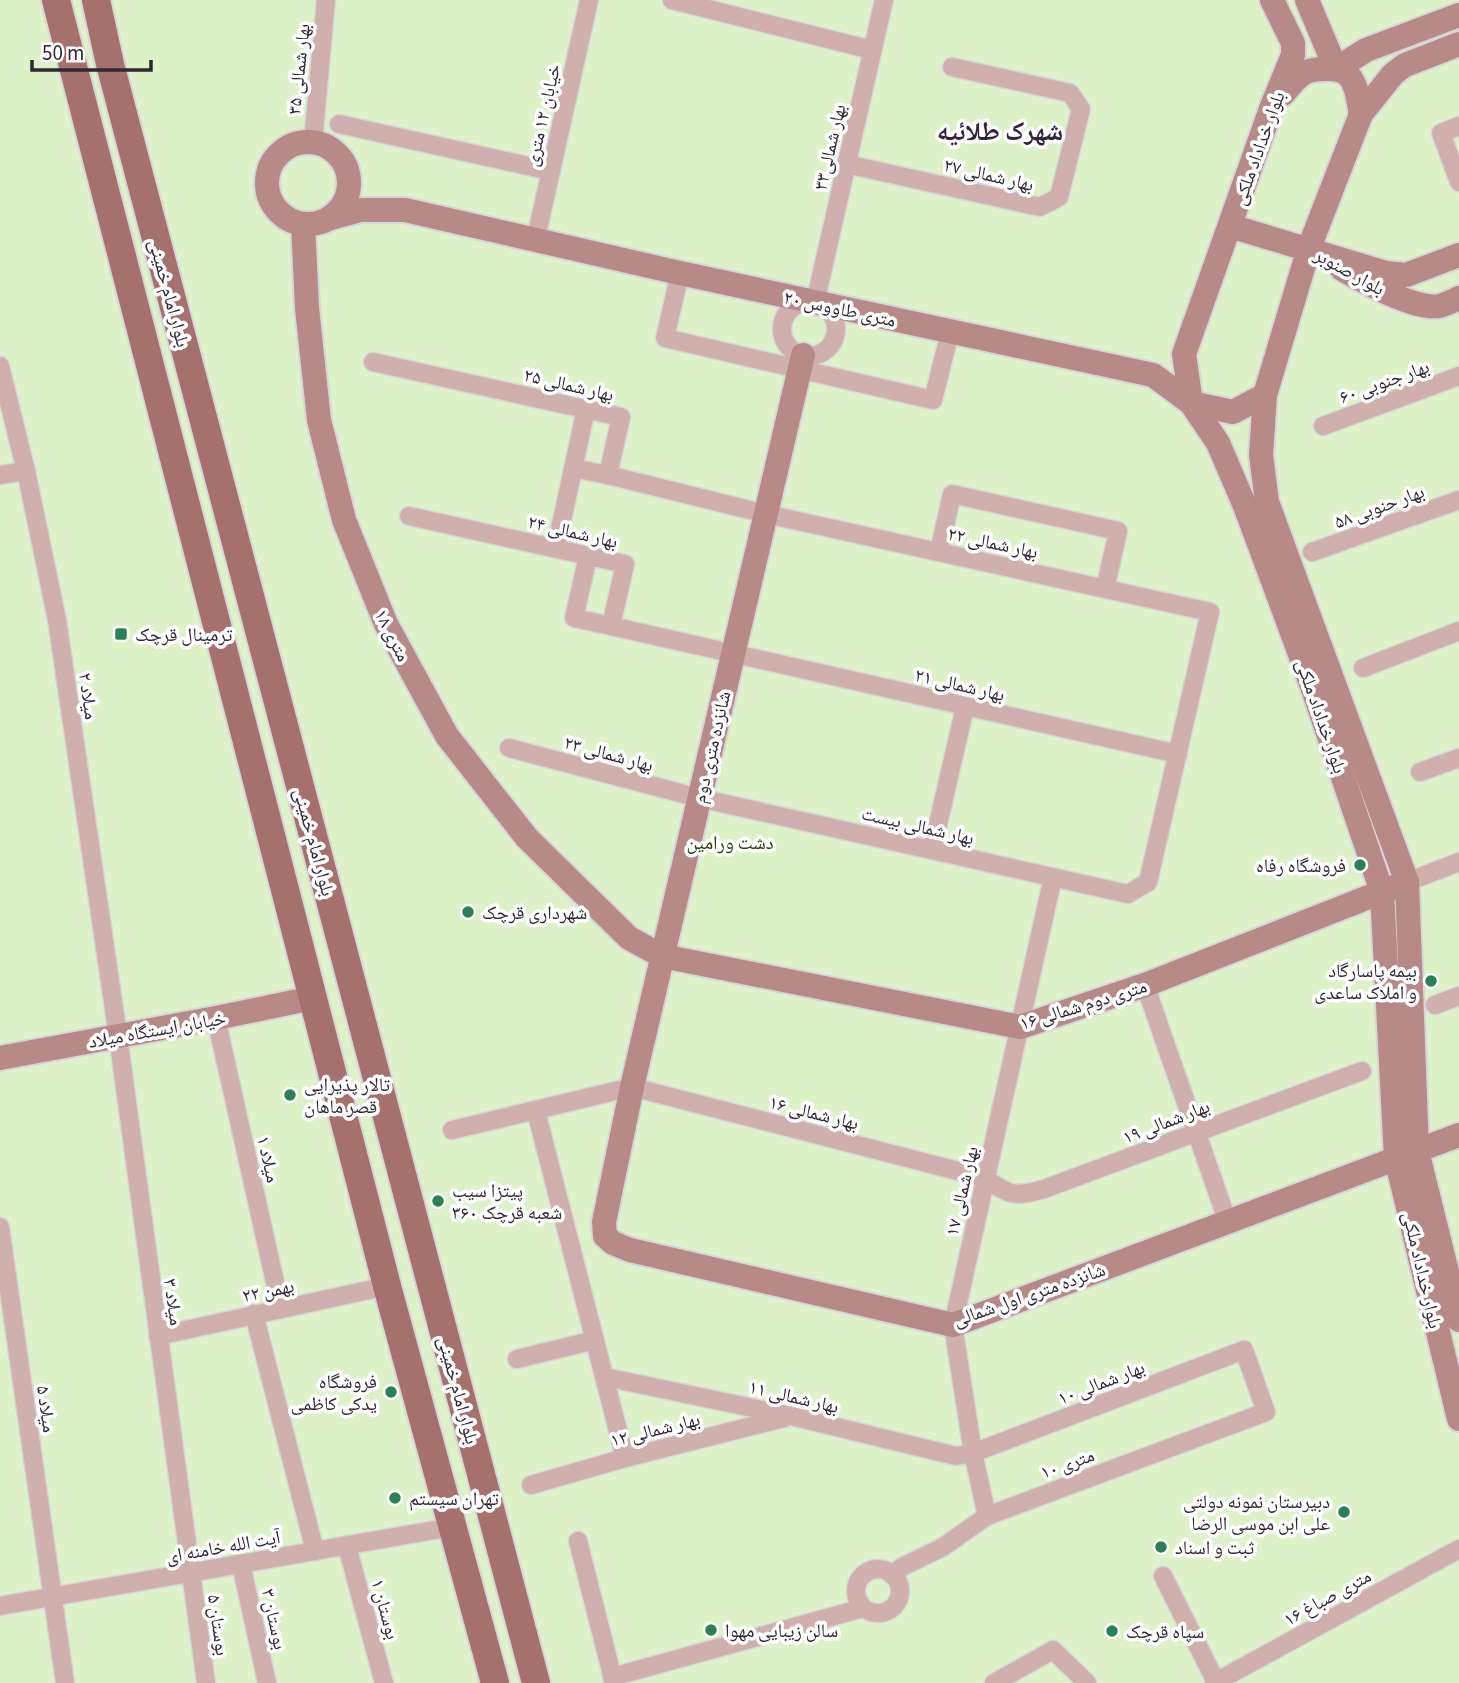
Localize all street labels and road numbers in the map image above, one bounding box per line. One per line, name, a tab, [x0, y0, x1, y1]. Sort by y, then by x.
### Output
street label: بهار شمالی ۳۵	[281, 22, 318, 116]
street label: خیابان ۱۲ متری	[519, 61, 568, 169]
street label: بلوار خداداد ملکی	[1226, 88, 1292, 209]
street label: بهار شمالی۳۳	[807, 102, 853, 193]
street label: بهار شمالی ۲۷	[941, 152, 1036, 199]
street label: بلوار امام خمینی	[141, 236, 196, 350]
street label: بلوار صنوبر	[1308, 241, 1389, 303]
street label: ۲۰ متری طاووس	[781, 284, 898, 335]
street label: بهار جنوبی ۶۰	[1336, 354, 1433, 411]
street label: بهار شمالی ۲۵	[521, 362, 616, 409]
street label: بهار حنوبی ۵۸	[1331, 479, 1428, 536]
street label: بهار شمالی ۲۴	[525, 509, 620, 556]
street label: بهار شمالی ۲۲	[945, 521, 1040, 566]
street label: ۱۸ متری	[367, 605, 416, 667]
street label: بلوار خداداد ملکی	[1288, 656, 1353, 777]
street label: بهار شمالی ۲۱	[912, 662, 1007, 709]
street label: میلاد ۲	[71, 671, 104, 722]
street label: شانزده متری دوم	[686, 689, 738, 806]
street label: بهار شمالی ۲۳	[561, 730, 656, 779]
street label: بلوار امام خمینی	[286, 785, 341, 899]
street label: بهار شمالی بیست	[859, 800, 977, 853]
street label: ۱۶ متری دوم شمالی	[1017, 973, 1150, 1038]
street label: خیابان ایستگاه میلاد	[86, 1005, 228, 1056]
street label: بهار شمالی ۱۶	[766, 1089, 861, 1138]
street label: بهار شمالی ۱۹	[1119, 1093, 1214, 1151]
street label: میلاد ۱	[249, 1133, 286, 1185]
street label: بهار شمالی ۱۷	[939, 1144, 986, 1239]
street label: بلوار خداداد ملکی	[1395, 1209, 1448, 1331]
street label: شانزده متری اول شمالی	[950, 1257, 1109, 1334]
street label: ۲۲ بهمن	[240, 1273, 297, 1310]
street label: میلاد ۳	[156, 1277, 189, 1328]
street label: بلوار امام خمینی	[430, 1333, 485, 1447]
street label: بهار شمالی ۱۰	[1054, 1354, 1149, 1412]
street label: بهار شمالی ۱۱	[746, 1374, 841, 1421]
street label: میلاد ۵	[29, 1384, 62, 1435]
street label: بهار شمالی ۱۲	[608, 1406, 703, 1455]
street label: ۱۰ متری	[1037, 1442, 1098, 1487]
street label: آیت الله خامنه ای	[164, 1524, 284, 1571]
street label: ۱۶ متری صباغ	[1279, 1563, 1376, 1633]
street label: بوستان ۱	[364, 1576, 406, 1643]
street label: بوستان ۳	[254, 1586, 293, 1652]
street label: بوستان ۵	[200, 1593, 235, 1658]

